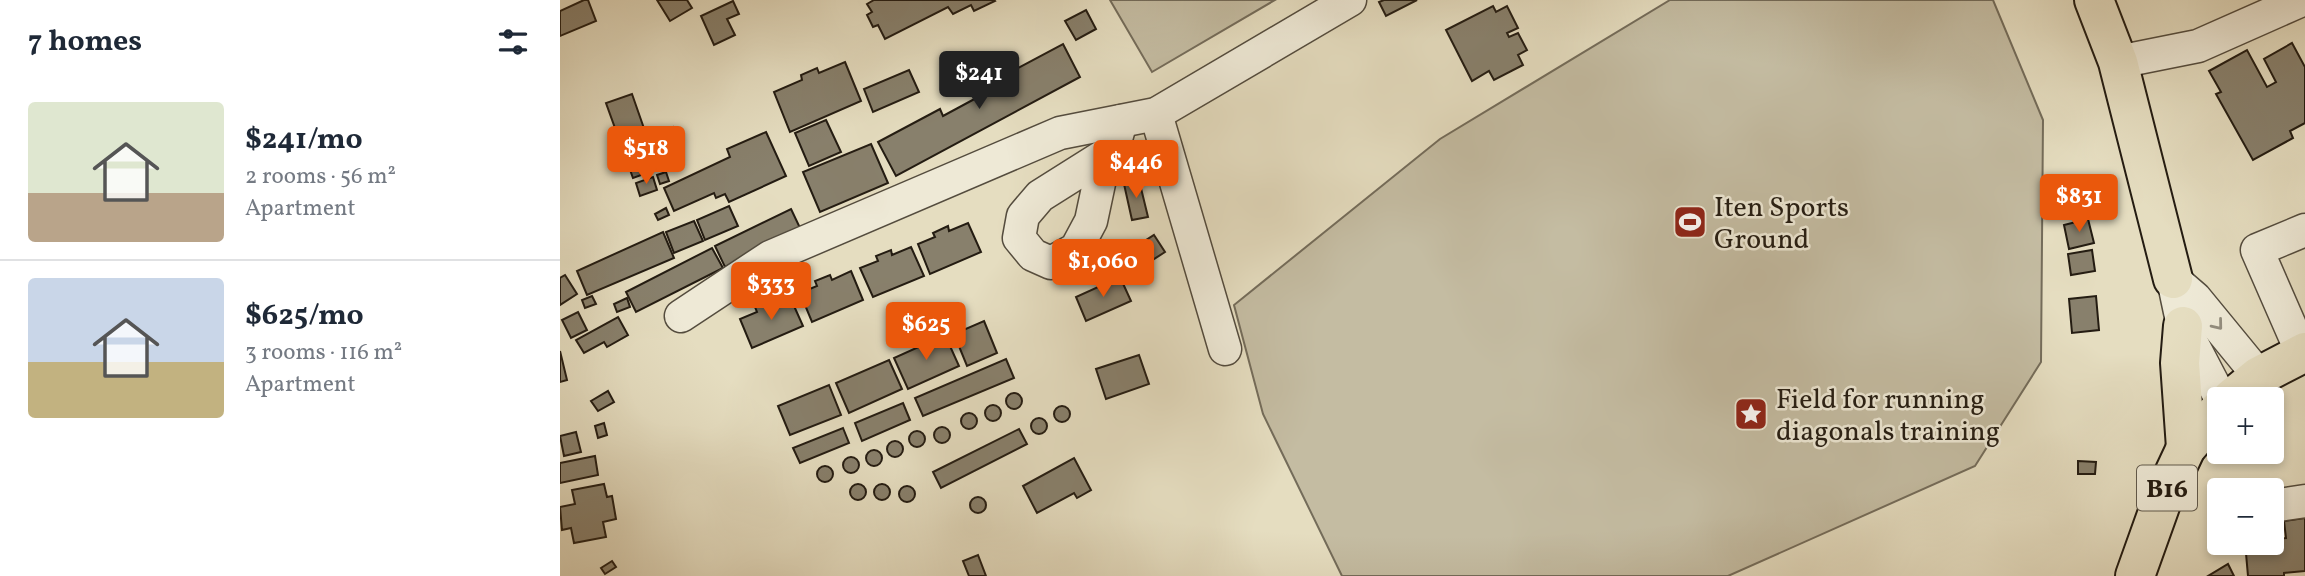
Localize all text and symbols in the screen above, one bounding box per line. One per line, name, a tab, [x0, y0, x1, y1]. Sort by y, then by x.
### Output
text: 7 homes	[28, 21, 142, 63]
icon: filters	[494, 23, 532, 61]
pin: $241	[938, 52, 1020, 111]
text: $241	[955, 58, 1003, 90]
text: $241/mo	[245, 119, 363, 161]
pin: $518	[605, 127, 687, 186]
icon: home	[84, 130, 168, 214]
text: $518	[623, 133, 669, 165]
pin: $446	[1095, 140, 1177, 200]
text: $446	[1109, 147, 1163, 179]
text: 2 rooms · 56 m²	[245, 161, 396, 193]
pin: $831	[2038, 174, 2120, 234]
text: $831	[2056, 181, 2102, 213]
place label: Iten Sports Ground	[1714, 189, 1849, 260]
text: Apartment	[245, 193, 356, 225]
sports icon: Iten Sports Ground	[1671, 203, 1709, 241]
pin: $1,060	[1046, 240, 1160, 299]
text: $1,060	[1068, 246, 1138, 278]
pin: $333	[730, 262, 812, 322]
text: $333	[747, 269, 795, 301]
text: $625/mo	[245, 295, 364, 337]
pin: $625	[885, 302, 967, 362]
icon: home	[84, 306, 168, 390]
text: $625	[902, 309, 950, 341]
one-way arrow	[2210, 318, 2223, 330]
text: 3 rooms · 116 m²	[245, 337, 402, 369]
text: Apartment	[245, 369, 356, 401]
place label: Field for running diagonals training	[1776, 381, 2000, 452]
map controls	[2207, 387, 2284, 555]
button: +	[2207, 387, 2284, 464]
place icon: Field for running diagonals training	[1732, 395, 1770, 433]
road number: B16	[2137, 466, 2197, 510]
button: −	[2207, 478, 2284, 555]

